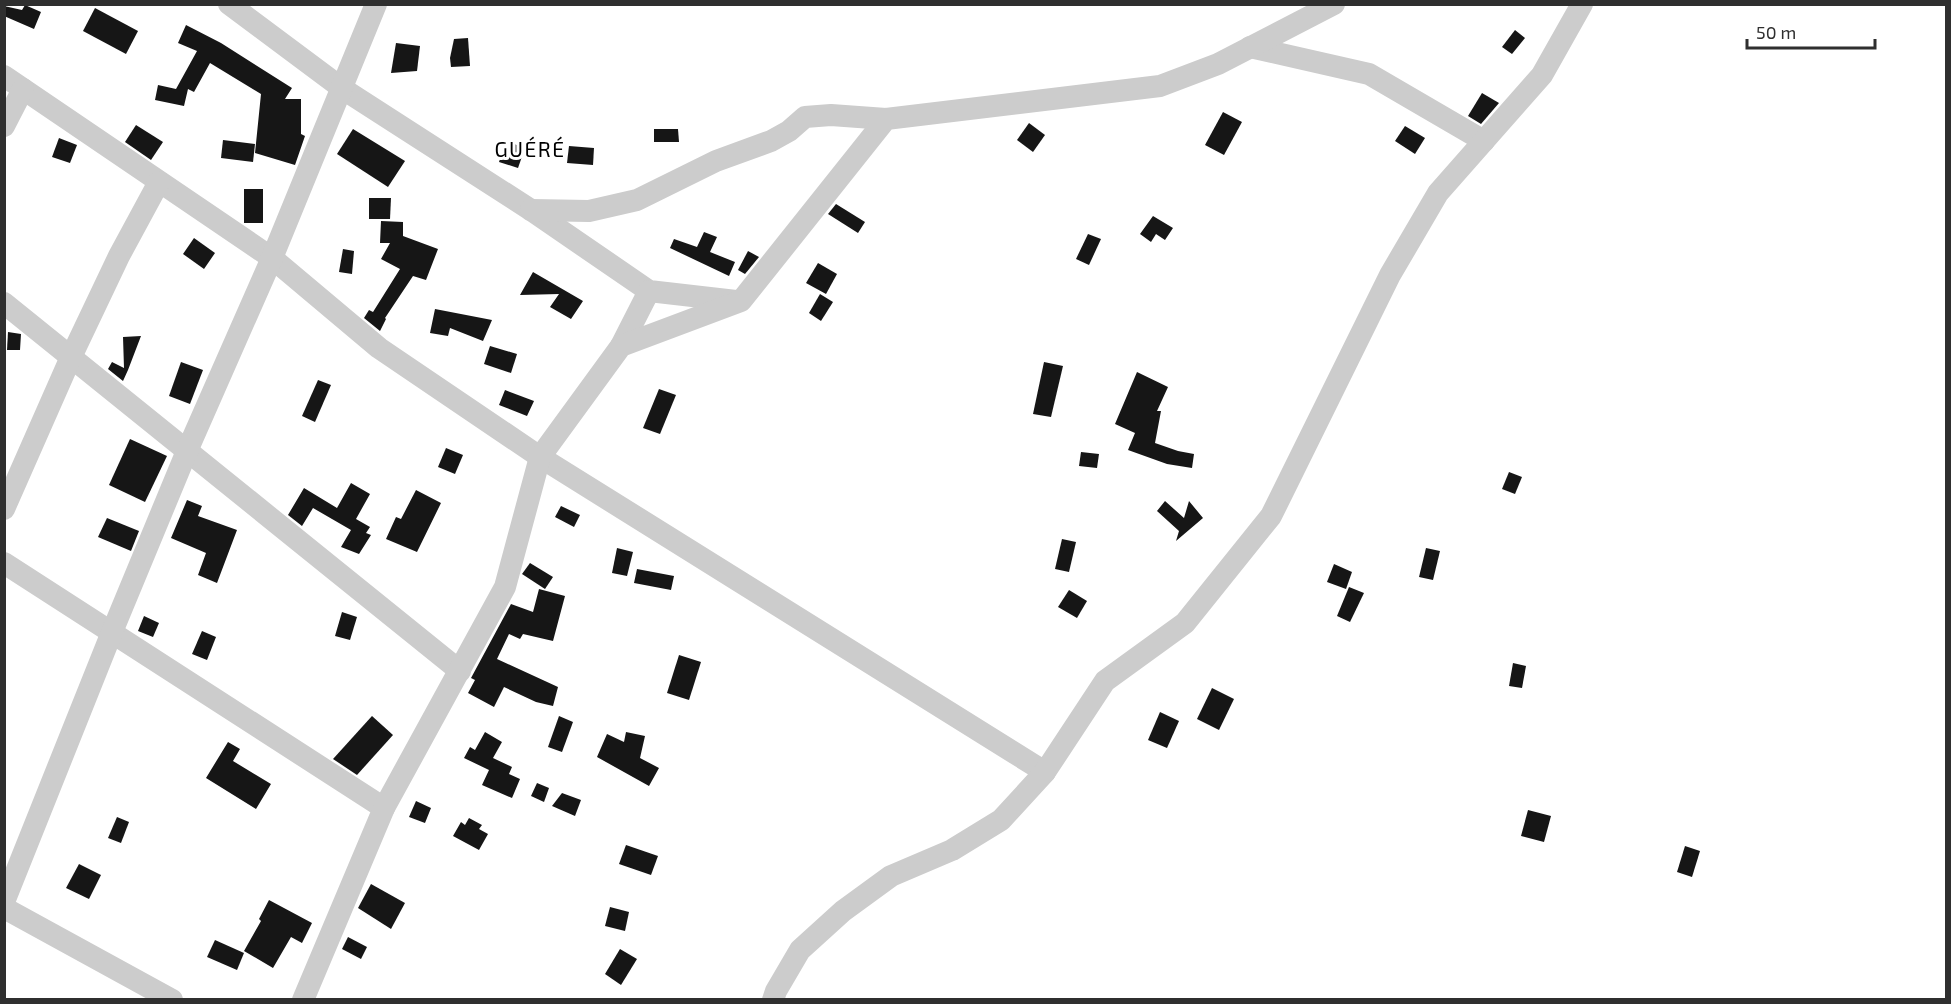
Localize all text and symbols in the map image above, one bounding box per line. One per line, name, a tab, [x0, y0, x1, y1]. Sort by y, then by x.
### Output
scale bar	[1747, 12, 1874, 50]
text: 50 m	[1756, 21, 1796, 43]
district label: GUÉRÉ	[494, 136, 566, 161]

